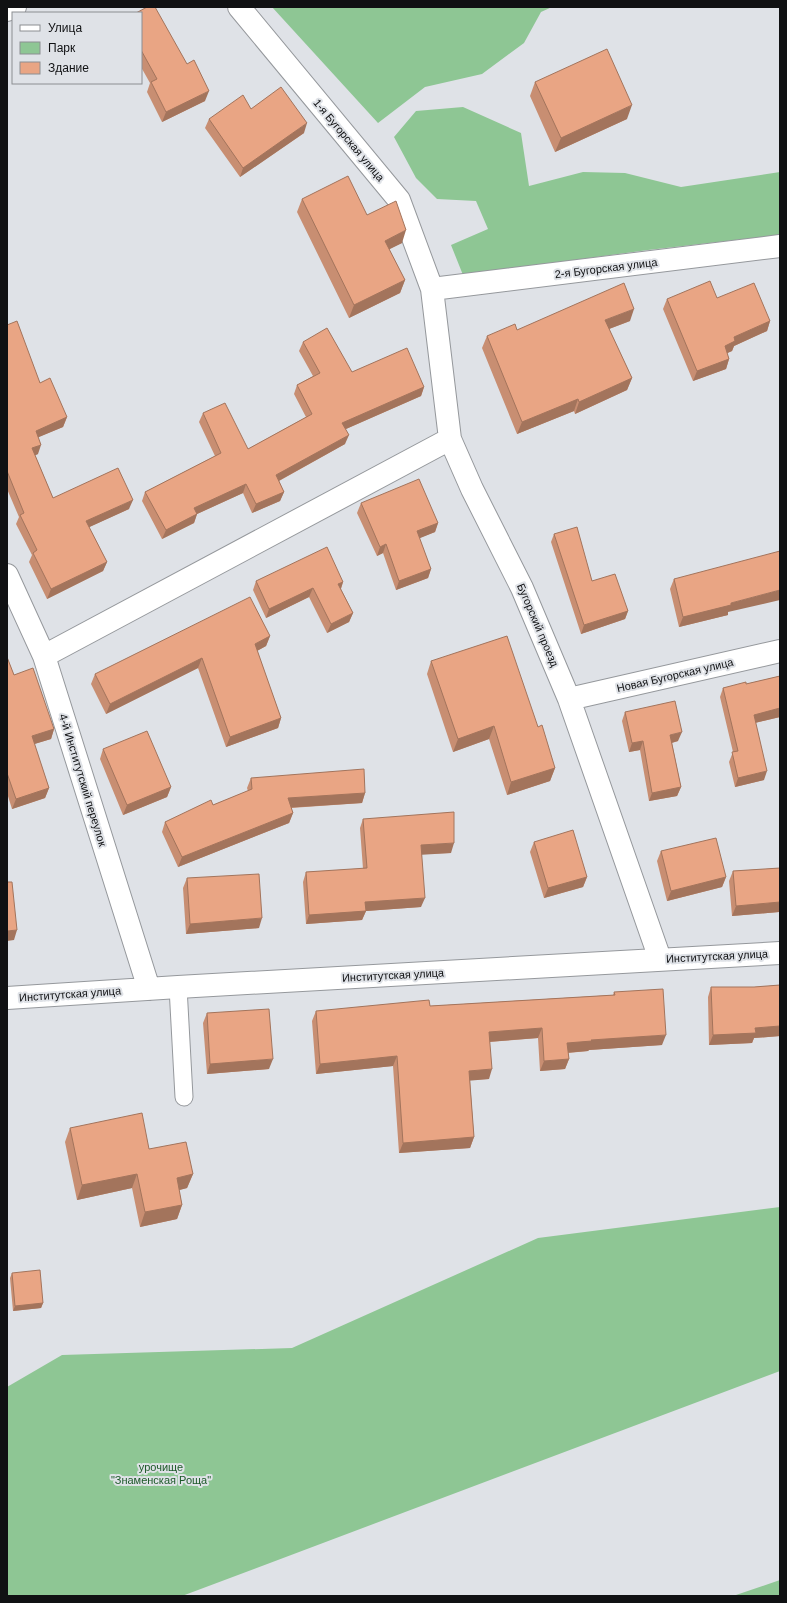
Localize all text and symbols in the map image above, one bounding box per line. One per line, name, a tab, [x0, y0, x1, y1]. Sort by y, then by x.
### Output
legend	[12, 12, 142, 84]
text: Улица	[48, 21, 82, 35]
text: Парк	[48, 41, 76, 55]
text: Здание	[48, 61, 89, 75]
street label: 1-я Бугорская улица	[311, 97, 387, 184]
street label: 2-я Бугорская улица	[554, 256, 659, 280]
street label: Бугорский проезд	[515, 581, 561, 669]
street label: Новая Бугорская улица	[616, 656, 735, 694]
street label: 4-й Институтский переулок	[57, 712, 109, 848]
street label: Институтская улица	[666, 947, 769, 965]
street label: Институтская улица	[342, 966, 445, 984]
street label: Институтская улица	[19, 984, 122, 1004]
park label: урочище "Знаменская Роща"	[111, 1461, 211, 1486]

